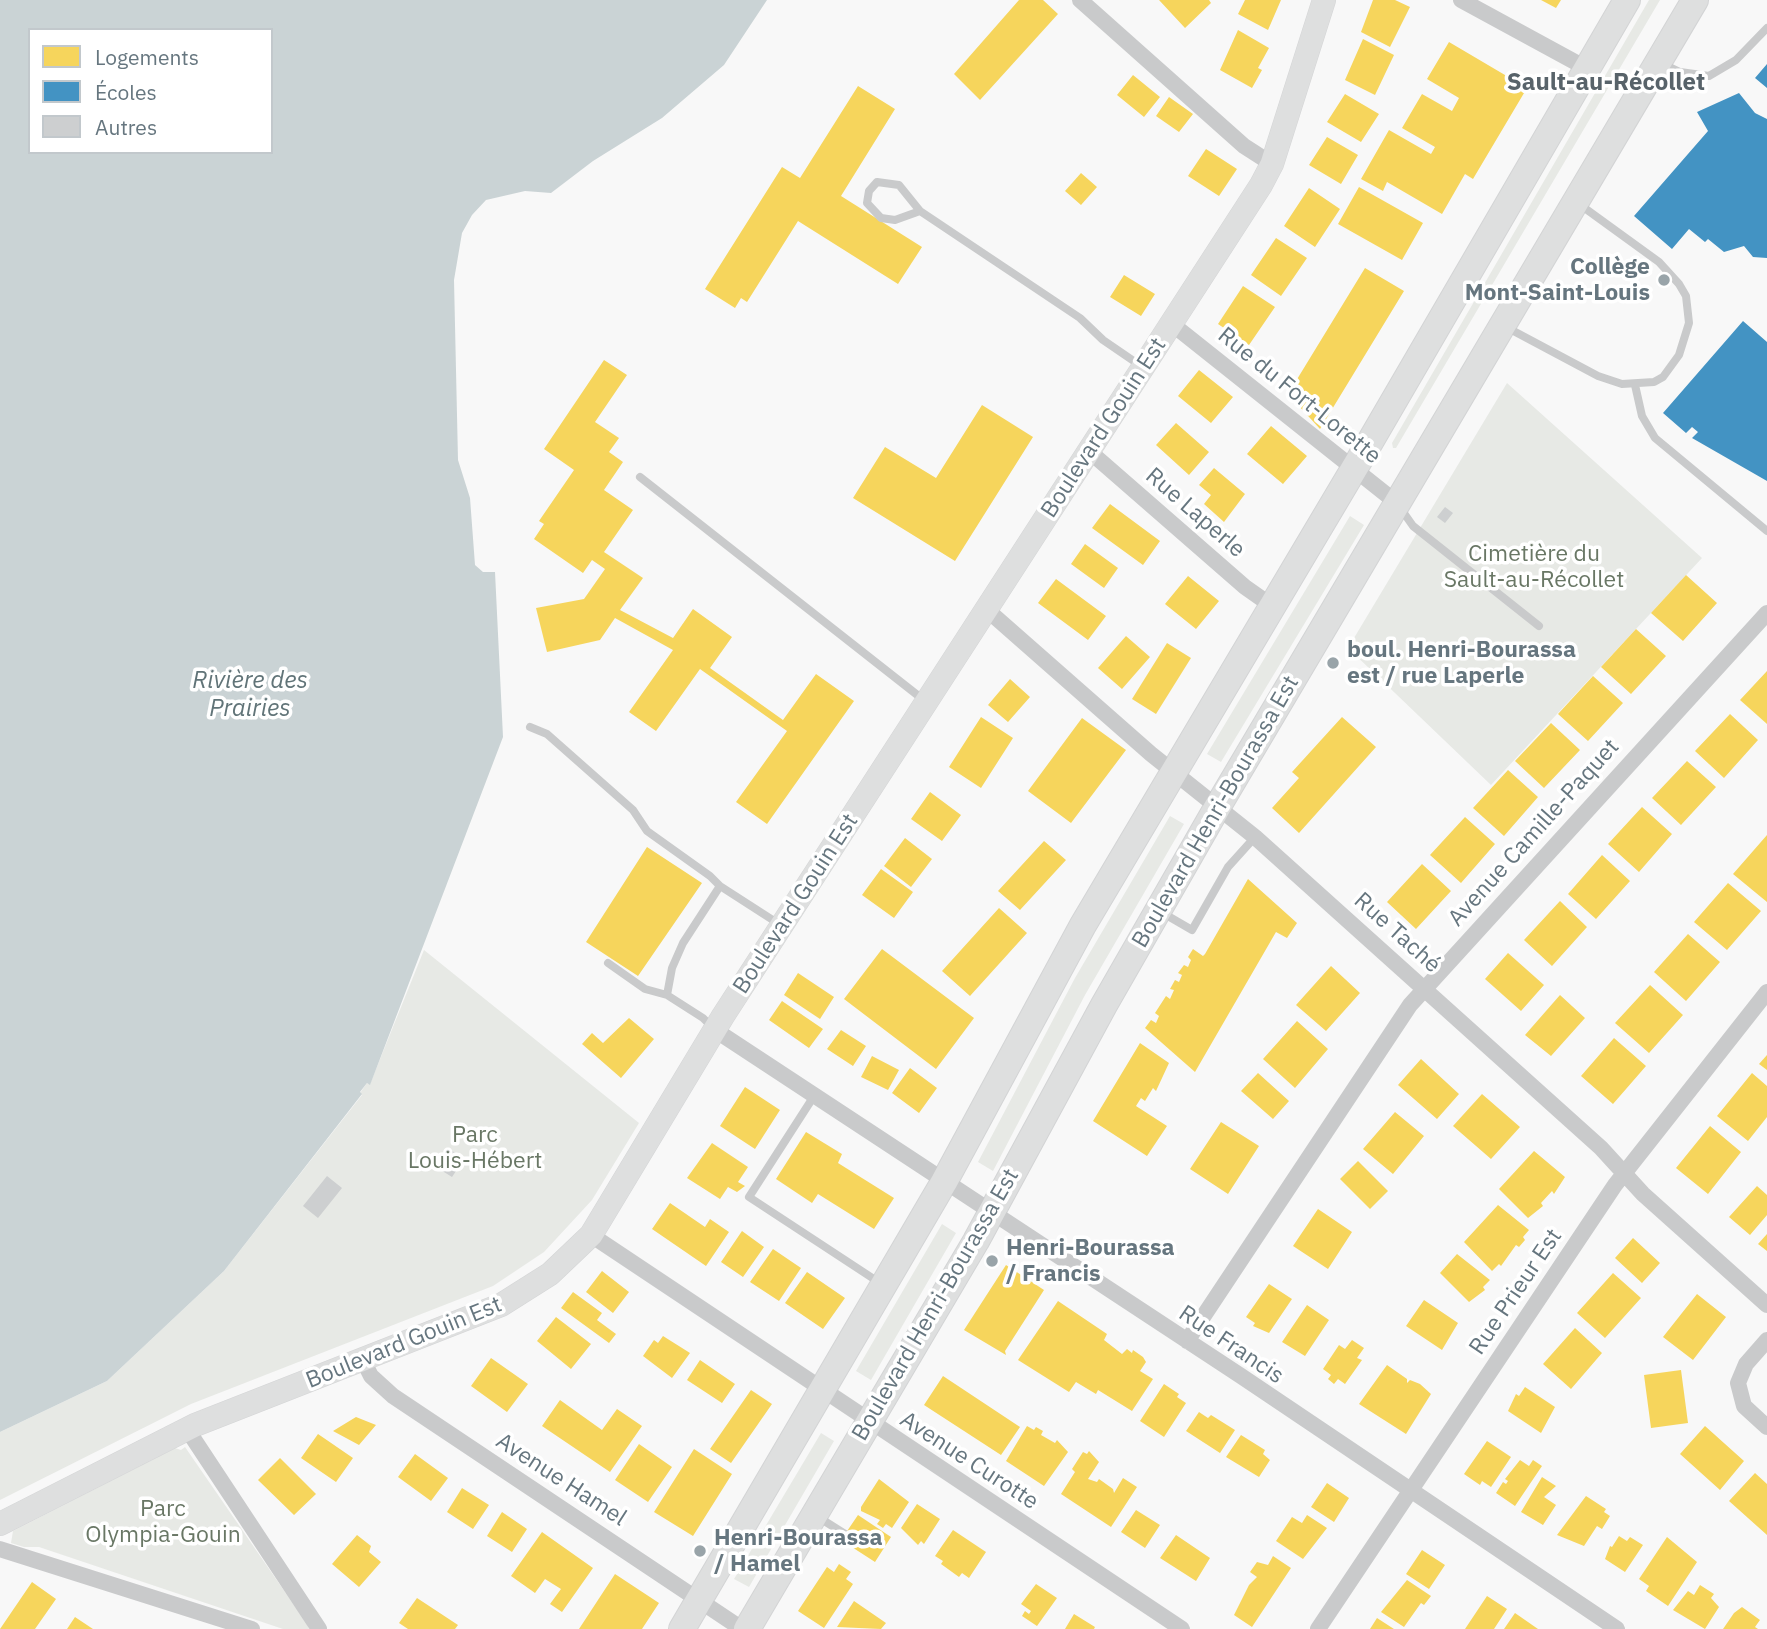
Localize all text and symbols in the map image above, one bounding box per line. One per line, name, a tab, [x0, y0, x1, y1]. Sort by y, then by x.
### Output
legend	[28, 28, 273, 154]
text: Logements	[95, 43, 199, 71]
district label: Sault-au-Récollet	[1507, 69, 1705, 97]
text: Écoles	[95, 78, 157, 106]
text: Autres	[95, 113, 157, 141]
place label: Collège Mont-Saint-Louis	[1465, 253, 1650, 307]
marker: Collège Mont-Saint-Louis	[1656, 272, 1672, 288]
street label: Rue du Fort-Lorette	[1212, 322, 1386, 470]
street label: Boulevard Gouin Est	[1036, 333, 1172, 523]
street label: Rue Laperle	[1140, 462, 1250, 564]
park label: Cimetière du Sault-au-Récollet	[1444, 540, 1624, 594]
place label: boul. Henri-Bourassa est / rue Laperle	[1347, 636, 1576, 690]
marker: boul. Henri-Bourassa est / rue Laperle	[1325, 655, 1341, 671]
water label: Rivière des Prairies	[192, 667, 308, 723]
street label: Boulevard Henri-Bourassa Est	[1127, 671, 1305, 953]
street label: Avenue Camille-Paquet	[1443, 734, 1625, 932]
street label: Boulevard Gouin Est	[728, 809, 864, 999]
street label: Rue Taché	[1348, 887, 1446, 979]
park label: Parc Louis-Hébert	[408, 1121, 542, 1175]
street label: Boulevard Henri-Bourassa Est	[847, 1164, 1025, 1446]
street label: Rue Prieur Est	[1464, 1224, 1568, 1360]
place label: Henri-Bourassa / Francis	[1006, 1234, 1175, 1288]
marker: Henri-Bourassa / Francis	[984, 1253, 1000, 1269]
street label: Boulevard Gouin Est	[302, 1291, 506, 1395]
street label: Rue Francis	[1173, 1300, 1289, 1390]
street label: Avenue Curotte	[895, 1406, 1043, 1516]
street label: Avenue Hamel	[491, 1428, 631, 1532]
park label: Parc Olympia-Gouin	[85, 1495, 241, 1549]
place label: Henri-Bourassa / Hamel	[714, 1524, 883, 1578]
marker: Henri-Bourassa / Hamel	[692, 1543, 708, 1559]

